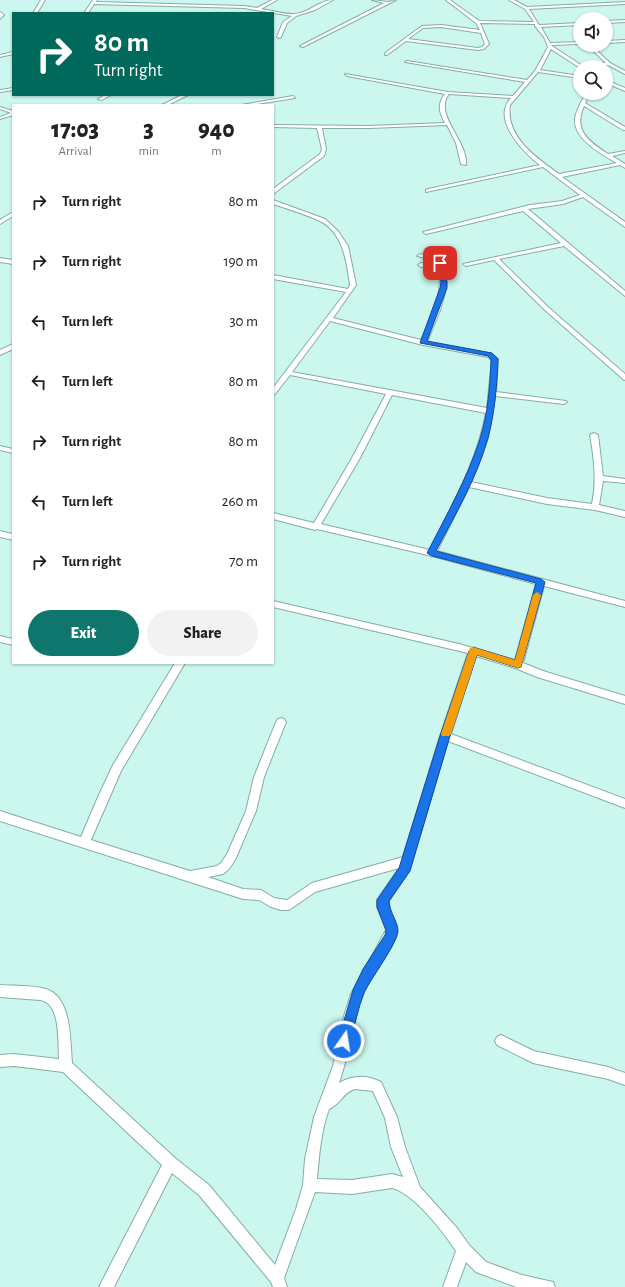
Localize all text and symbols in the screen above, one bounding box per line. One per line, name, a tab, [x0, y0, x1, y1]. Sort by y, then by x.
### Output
map controls	[573, 12, 613, 100]
button: sound	[573, 12, 613, 52]
icon: right	[28, 28, 80, 80]
text: 80 m	[94, 29, 149, 57]
button: search	[573, 60, 613, 100]
text: Turn right	[94, 62, 163, 80]
text: 17:03	[51, 118, 99, 142]
text: 3	[143, 118, 154, 142]
text: 940	[198, 118, 235, 142]
text: Arrival	[59, 145, 92, 158]
text: min	[139, 145, 159, 158]
text: m	[211, 145, 222, 158]
icon: right	[28, 191, 50, 213]
text: Turn right	[62, 194, 121, 209]
text: 80 m	[228, 194, 258, 209]
pin	[423, 246, 457, 280]
icon: right	[28, 251, 50, 273]
icon: arrive	[429, 252, 451, 274]
text: Turn right	[62, 254, 121, 269]
text: 190 m	[223, 254, 258, 269]
icon: left	[28, 311, 50, 333]
text: Turn left	[62, 314, 113, 329]
text: 30 m	[229, 314, 258, 329]
icon: left	[28, 371, 50, 393]
text: Turn left	[62, 374, 113, 389]
text: 80 m	[228, 374, 258, 389]
icon: right	[28, 431, 50, 453]
text: Turn right	[62, 434, 121, 449]
text: 80 m	[228, 434, 258, 449]
icon: left	[28, 491, 50, 513]
text: Turn left	[62, 494, 113, 509]
text: 260 m	[222, 494, 258, 509]
icon: right	[28, 551, 50, 573]
text: Turn right	[62, 554, 121, 569]
text: 70 m	[229, 554, 258, 569]
button: Exit	[28, 610, 139, 656]
button: Share	[147, 610, 258, 656]
position arrow	[323, 1020, 365, 1062]

